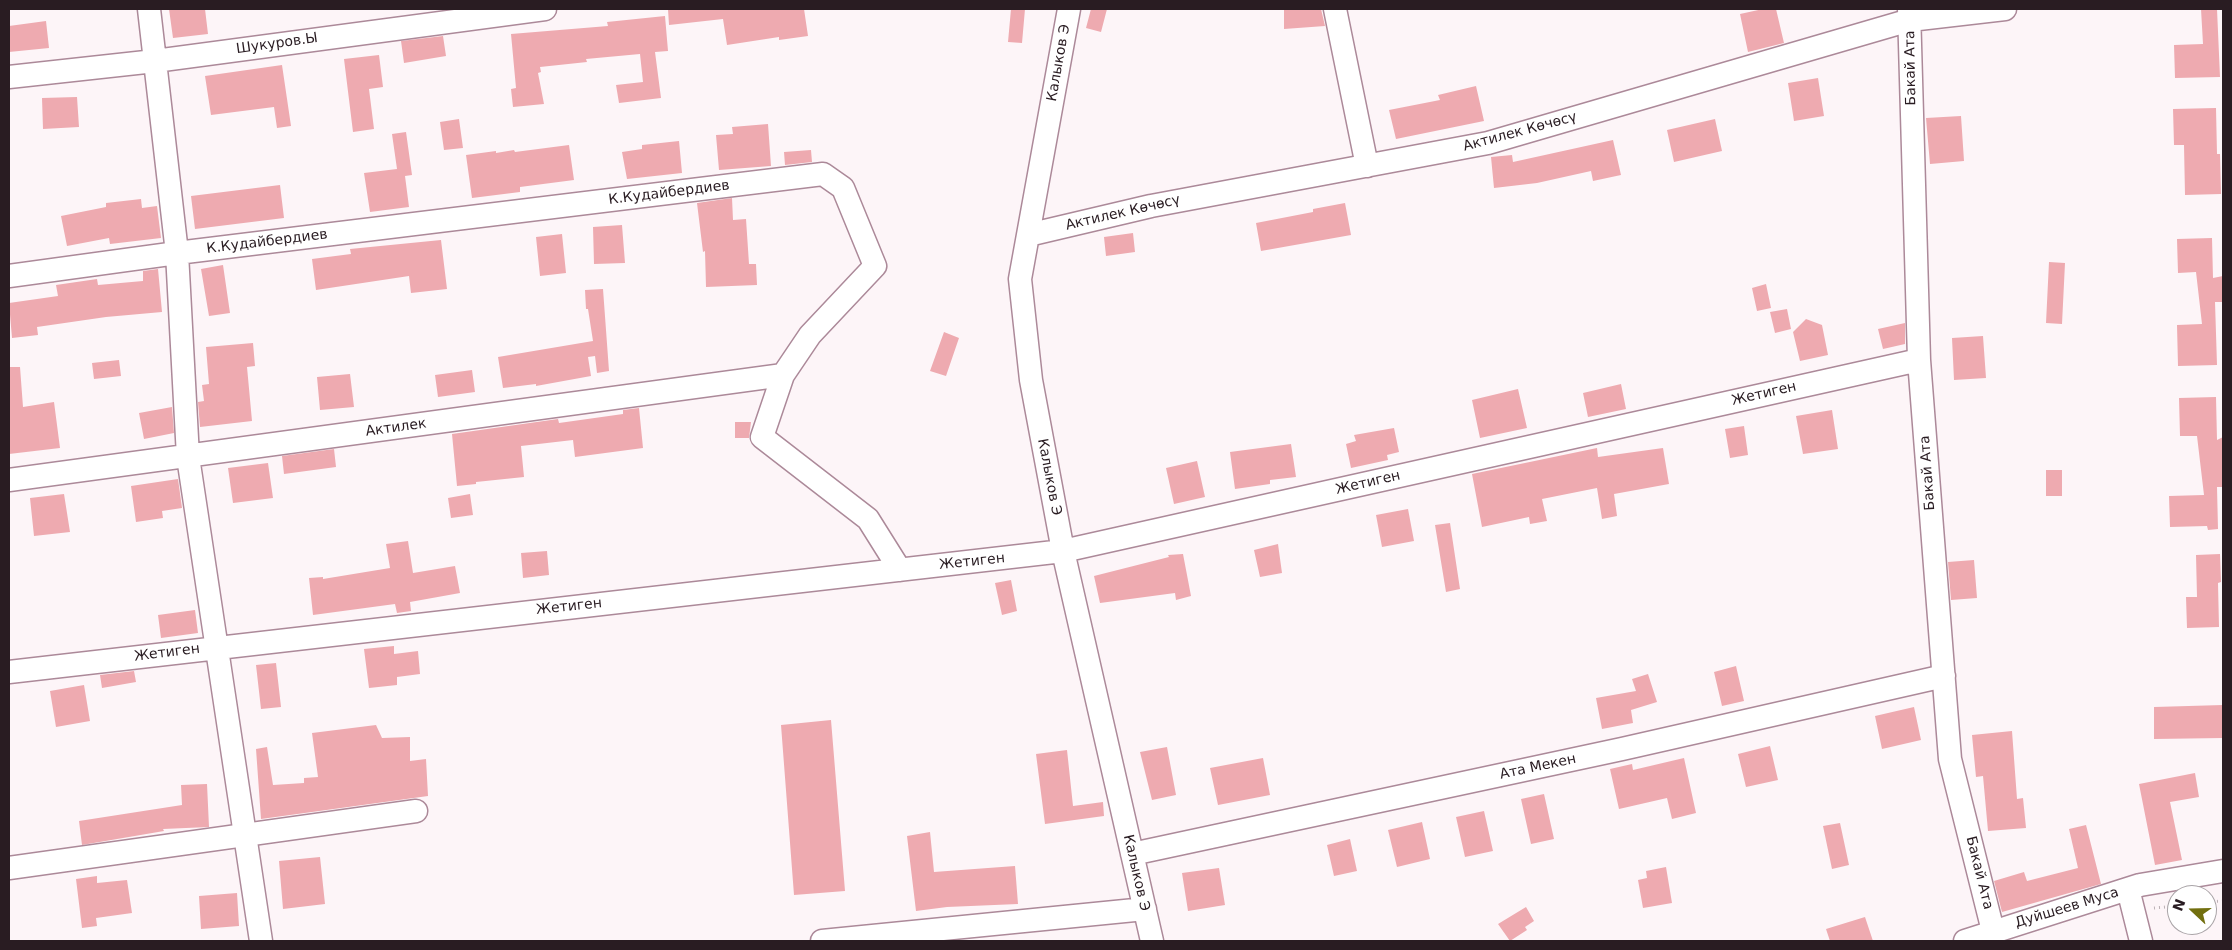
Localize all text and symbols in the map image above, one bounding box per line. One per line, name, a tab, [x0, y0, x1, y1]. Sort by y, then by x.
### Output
street label: Калыков Э	[1044, 23, 1074, 103]
street label: Шукуров.Ы	[235, 30, 319, 58]
street label: Бакай Ата	[1902, 30, 1920, 106]
street label: Актилек Көчөсү	[1461, 109, 1579, 155]
street label: К.Кудайбердиев	[608, 177, 730, 209]
street label: Актилек Көчөсү	[1064, 192, 1182, 234]
street label: К.Кудайбердиев	[206, 226, 328, 258]
street label: Жетиген	[1730, 378, 1798, 410]
street label: Актилек	[364, 415, 428, 441]
street label: Бакай Ата	[1917, 435, 1939, 511]
street label: Калыков Э	[1033, 437, 1065, 517]
street label: Жетиген	[1334, 467, 1402, 499]
street label: Жетиген	[938, 550, 1006, 574]
street label: Жетиген	[535, 595, 603, 619]
street label: Жетиген	[133, 641, 201, 665]
street label: Ата Мекен	[1498, 751, 1578, 783]
street label: Калыков Э	[1119, 833, 1153, 913]
street label: Бакай Ата	[1962, 835, 1996, 911]
street label: Дуйшеев Муса	[2013, 884, 2121, 932]
north arrow	[2167, 885, 2217, 935]
text: N	[2169, 897, 2188, 913]

